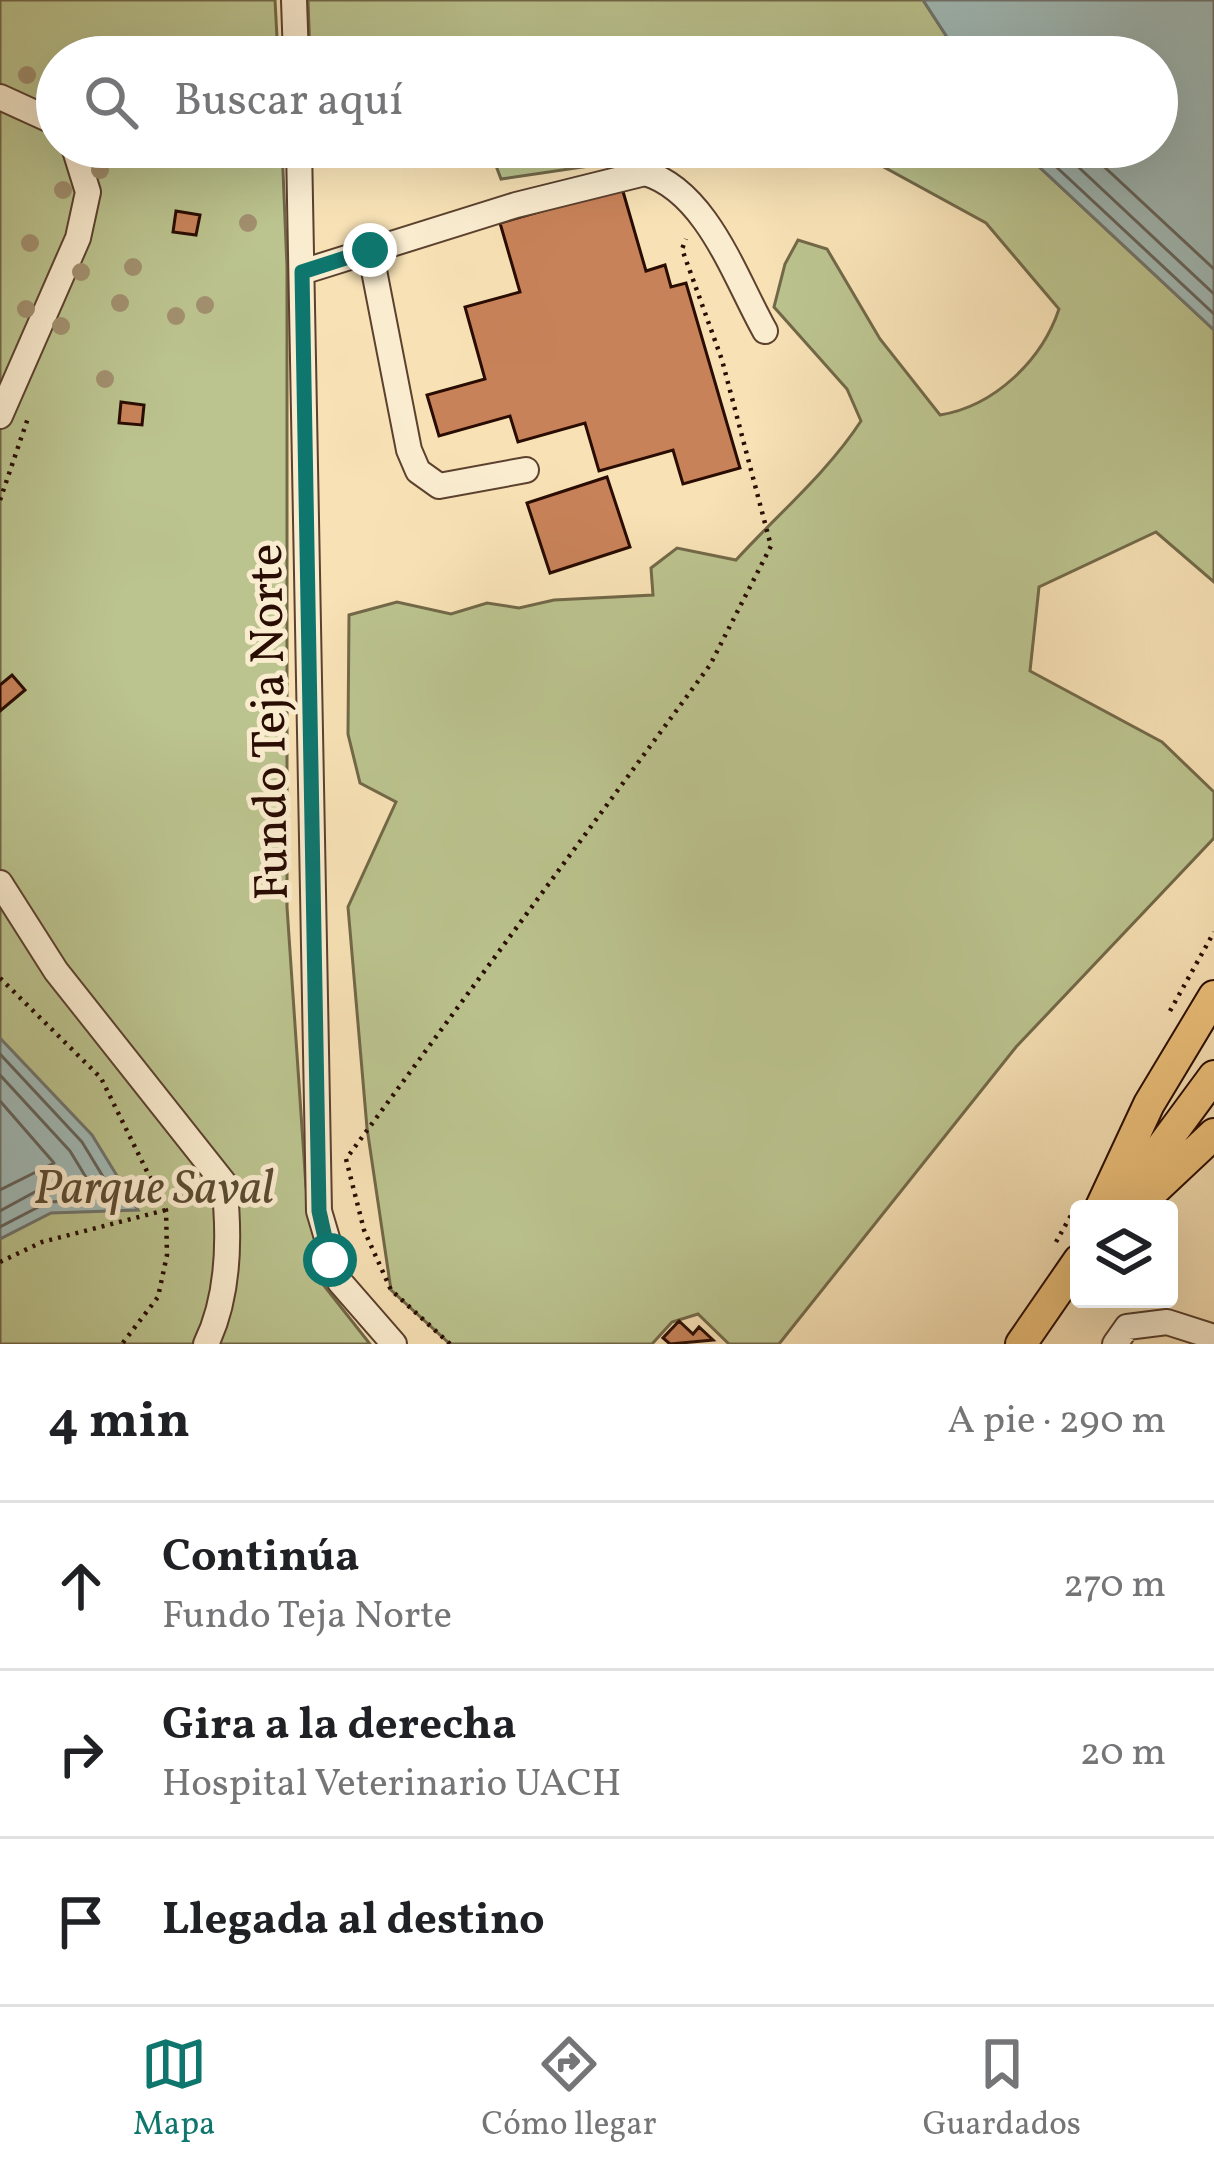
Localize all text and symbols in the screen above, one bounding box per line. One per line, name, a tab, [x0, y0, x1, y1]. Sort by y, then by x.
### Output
search box	[36, 36, 1178, 168]
icon: search	[78, 69, 144, 135]
text: Buscar aquí	[174, 71, 403, 134]
route end	[343, 223, 397, 277]
street label: Fundo Teja Norte	[235, 543, 308, 901]
park label: Parque Saval	[34, 1157, 274, 1224]
map controls	[1070, 1200, 1178, 1308]
button: layers	[1070, 1200, 1178, 1308]
route start	[303, 1233, 357, 1287]
text: 4 min	[48, 1387, 190, 1458]
text: A pie · 290 m	[948, 1395, 1166, 1449]
text: Continúa	[162, 1527, 360, 1590]
icon: ahead	[48, 1553, 114, 1619]
text: 270 m	[1063, 1559, 1166, 1613]
text: Fundo Teja Norte	[162, 1590, 452, 1644]
text: Gira a la derecha	[162, 1695, 517, 1758]
icon: right	[48, 1721, 114, 1787]
text: 20 m	[1080, 1727, 1166, 1781]
text: Hospital Veterinario UACH	[162, 1758, 621, 1812]
icon: arrive	[48, 1889, 114, 1955]
text: Llegada al destino	[162, 1890, 545, 1953]
tab: Mapa	[133, 2031, 216, 2149]
tab: Cómo llegar	[482, 2031, 657, 2149]
tab: Guardados	[923, 2031, 1081, 2149]

